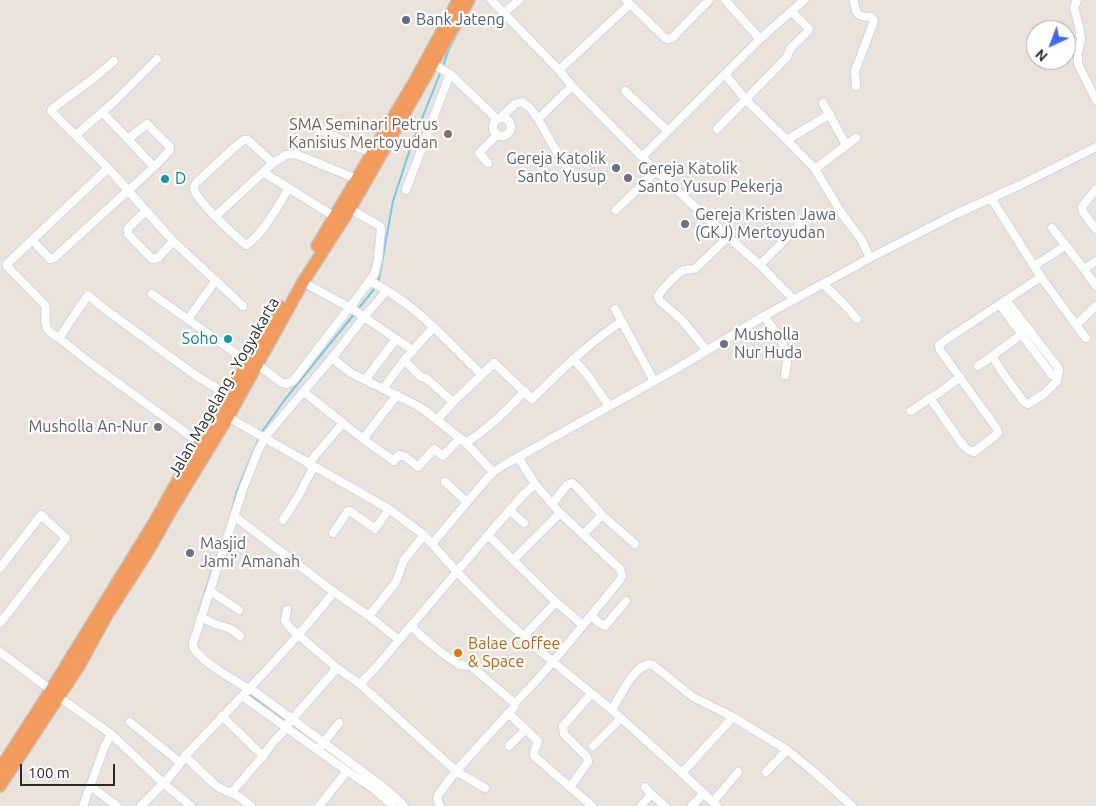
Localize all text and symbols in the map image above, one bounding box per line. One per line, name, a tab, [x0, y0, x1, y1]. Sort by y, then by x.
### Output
place label: Bank Jateng	[416, 10, 505, 30]
marker: Bank Jateng	[400, 14, 412, 26]
north arrow	[1026, 20, 1076, 70]
text: N	[1032, 46, 1051, 65]
place label: SMA Seminari Petrus Kanisius Mertoyudan	[288, 115, 438, 153]
marker: SMA Seminari Petrus Kanisius Mertoyudan	[442, 128, 454, 140]
place label: Gereja Katolik Santo Yusup	[506, 149, 606, 187]
place label: Gereja Katolik Santo Yusup Pekerja	[638, 159, 783, 197]
marker: Gereja Katolik Santo Yusup	[610, 162, 622, 174]
place label: D	[175, 169, 186, 189]
marker: Gereja Katolik Santo Yusup Pekerja	[622, 172, 634, 184]
marker: D	[159, 173, 171, 185]
place label: Gereja Kristen Jawa (GKJ) Mertoyudan	[695, 205, 836, 243]
marker: Gereja Kristen Jawa (GKJ) Mertoyudan	[679, 218, 691, 230]
street label: Jalan Magelang - Yogyakarta	[165, 294, 283, 480]
place label: Musholla Nur Huda	[734, 325, 802, 363]
place label: Soho	[182, 329, 218, 349]
marker: Soho	[222, 333, 234, 345]
marker: Musholla Nur Huda	[718, 338, 730, 350]
place label: Musholla An-Nur	[28, 417, 148, 437]
marker: Musholla An-Nur	[152, 421, 164, 433]
place label: Masjid Jami' Amanah	[200, 534, 300, 572]
marker: Masjid Jami' Amanah	[184, 547, 196, 559]
place label: Balae Coffee & Space	[468, 634, 560, 672]
marker: Balae Coffee & Space	[452, 647, 464, 659]
scale bar	[22, 754, 118, 786]
text: 100 m	[28, 764, 70, 781]

